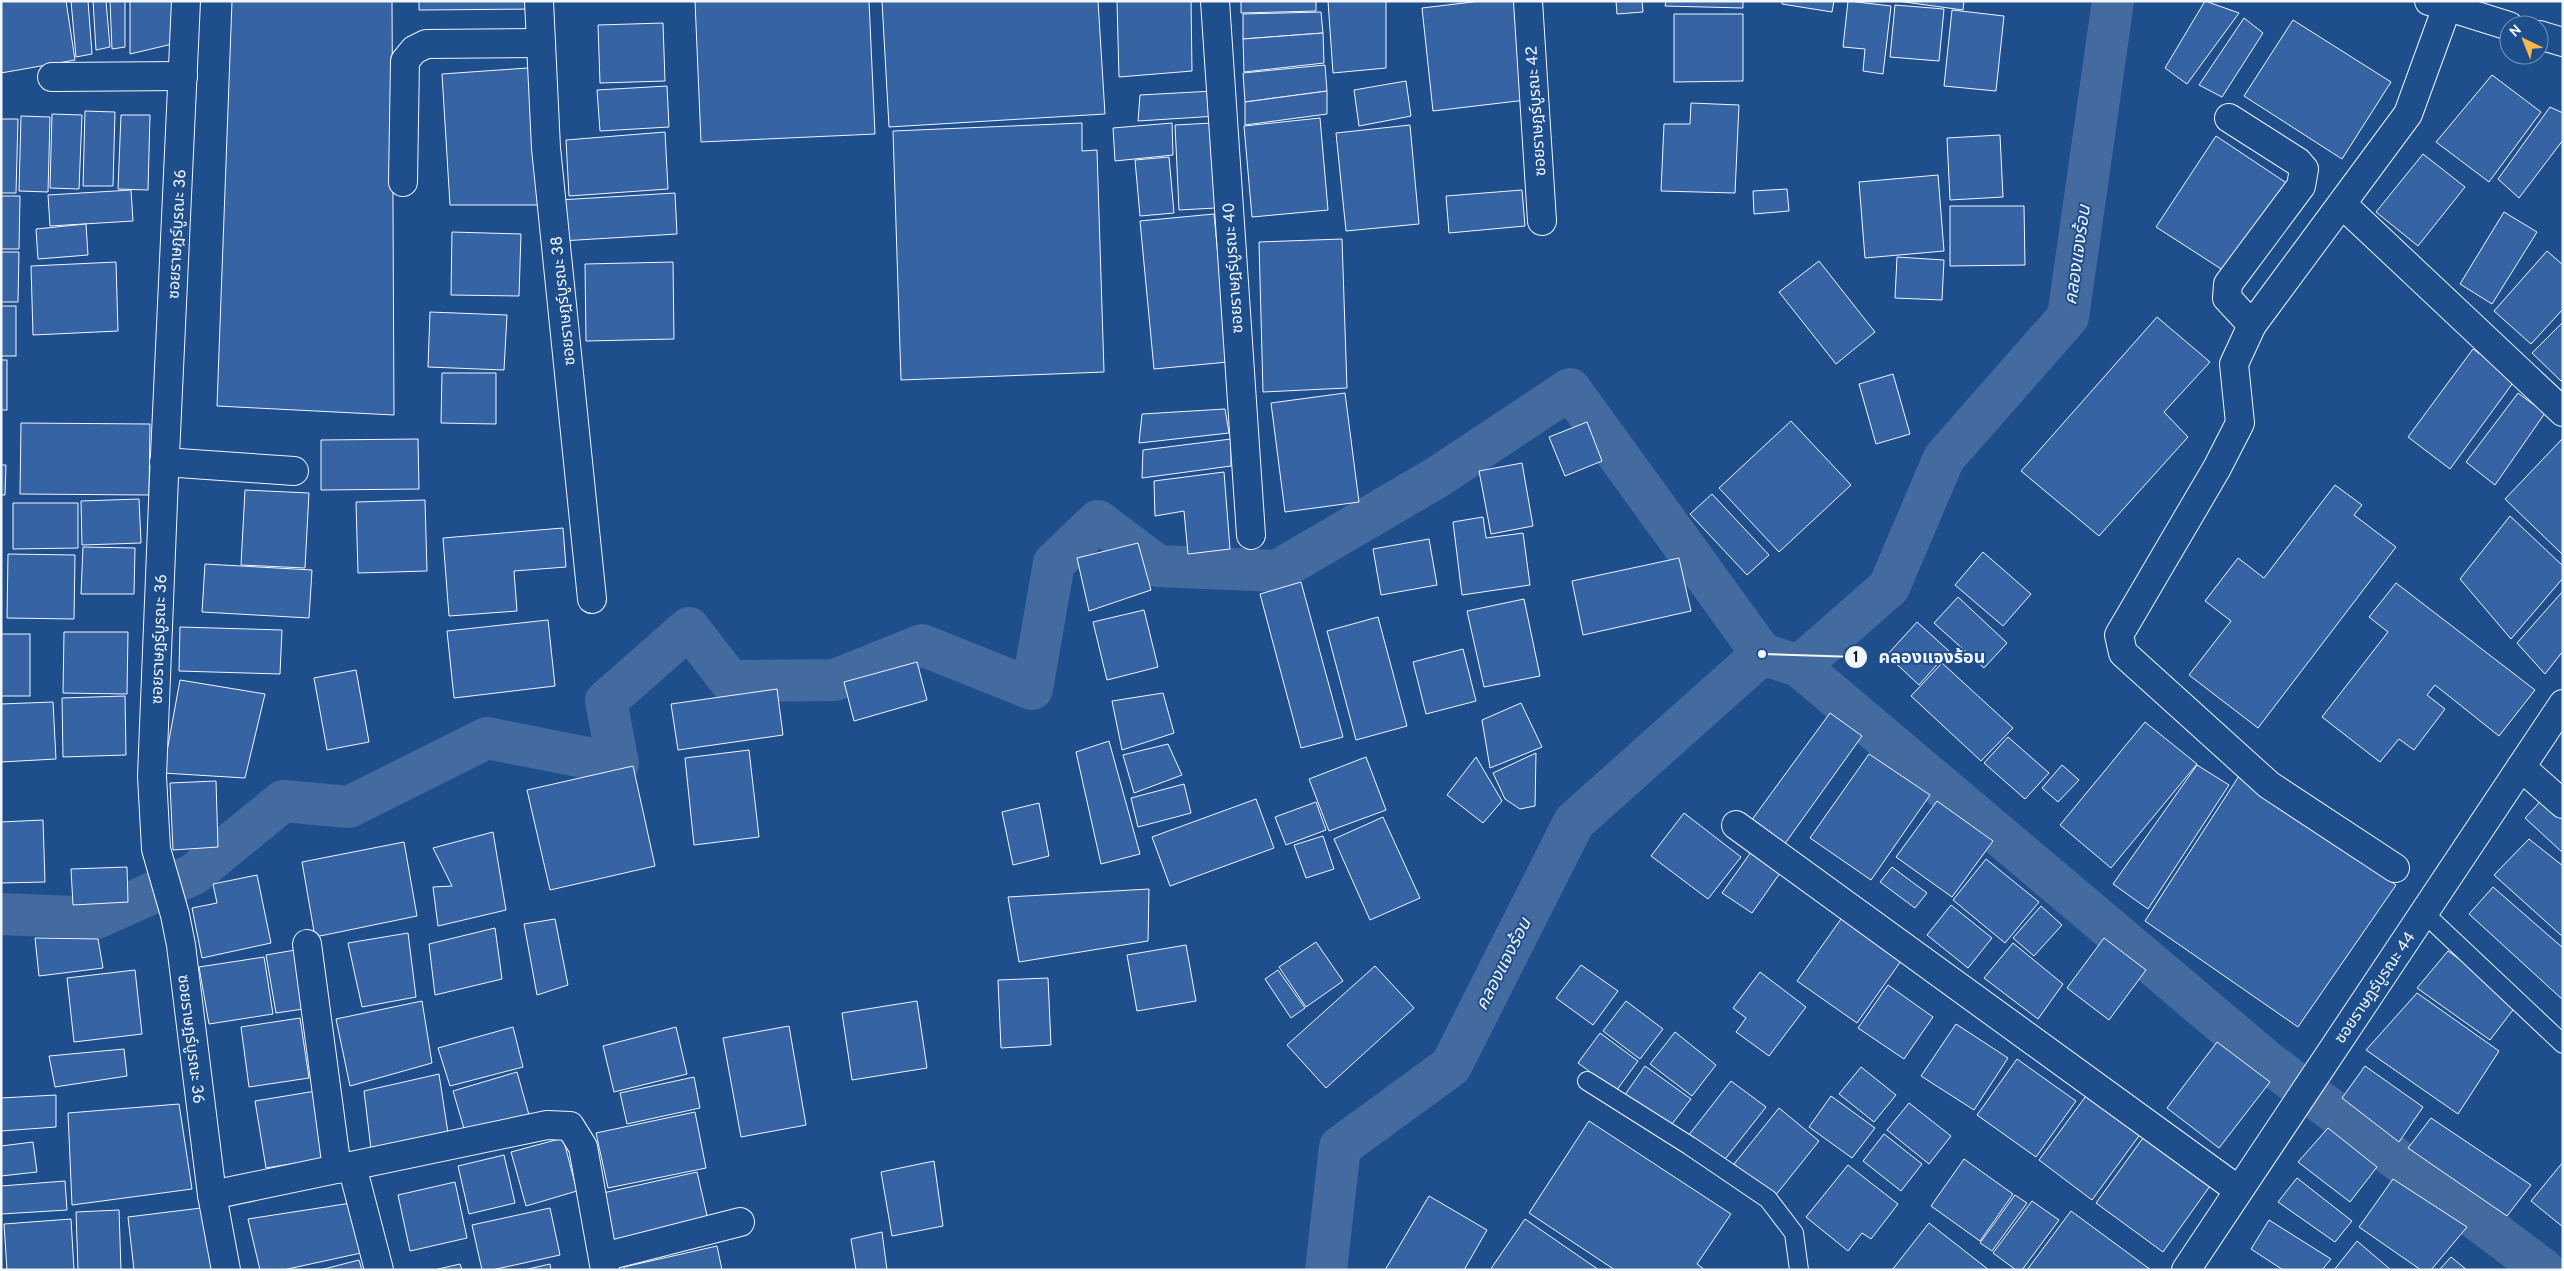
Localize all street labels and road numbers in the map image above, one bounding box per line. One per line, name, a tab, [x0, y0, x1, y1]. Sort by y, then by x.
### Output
street label: ซอยราษฎร์บูรณะ 42	[1522, 45, 1552, 177]
street label: ซอยราษฎร์บูรณะ 36	[165, 169, 191, 300]
street label: ซอยราษฎร์บูรณะ 40	[1219, 202, 1249, 334]
street label: ซอยราษฎร์บูรณะ 38	[547, 235, 581, 367]
street label: ซอยราษฎร์บูรณะ 36	[148, 574, 172, 704]
street label: ซอยราษฎร์บูรณะ 44	[2331, 928, 2421, 1048]
street label: ซอยราษฎร์บูรณะ 36	[172, 974, 208, 1105]

